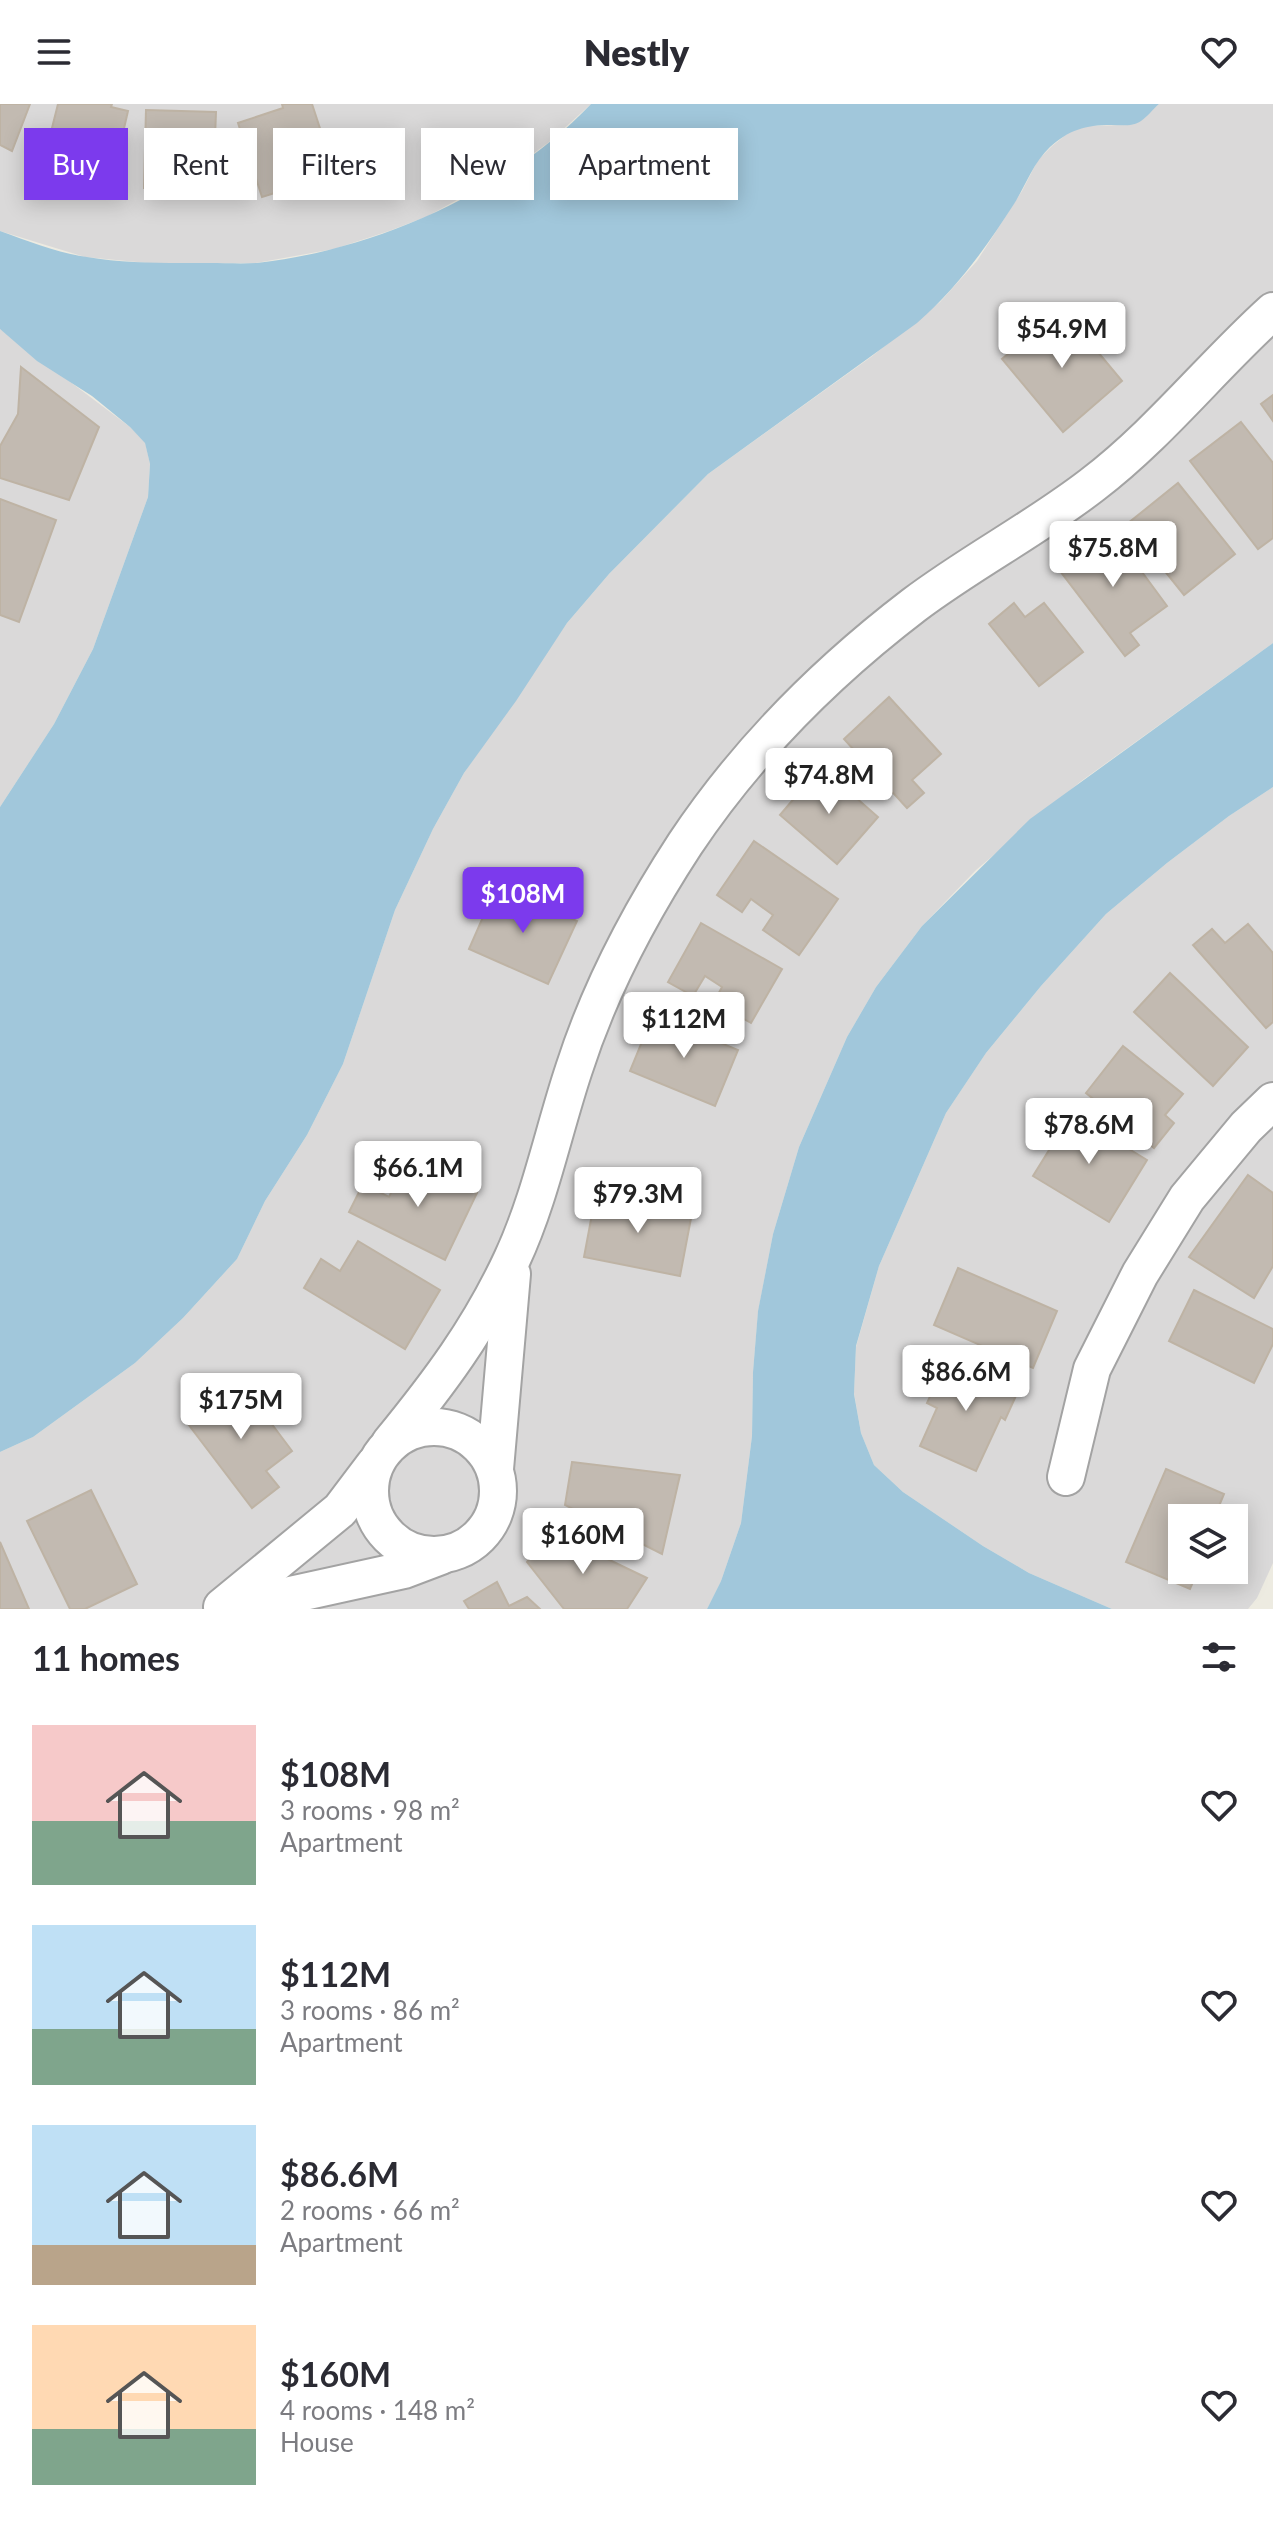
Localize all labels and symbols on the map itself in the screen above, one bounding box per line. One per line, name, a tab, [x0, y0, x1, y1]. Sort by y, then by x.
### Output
pin: $54.9M	[997, 302, 1127, 370]
pin: $75.8M	[1048, 521, 1178, 589]
pin: $74.8M	[764, 748, 894, 816]
pin: $108M	[467, 867, 579, 935]
pin: $112M	[628, 992, 740, 1060]
pin: $78.6M	[1024, 1098, 1154, 1166]
pin: $66.1M	[353, 1141, 483, 1209]
pin: $79.3M	[573, 1167, 703, 1235]
pin: $86.6M	[901, 1345, 1031, 1413]
pin: $175M	[185, 1373, 297, 1441]
pin: $160M	[527, 1508, 639, 1576]

